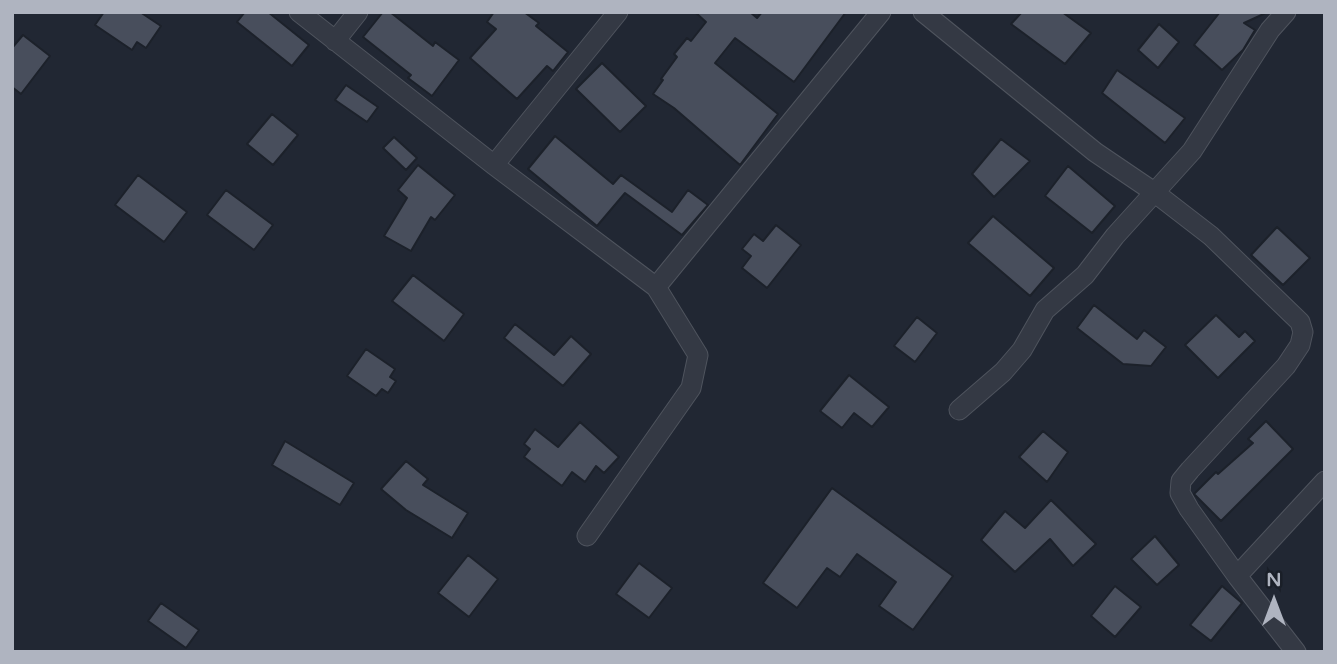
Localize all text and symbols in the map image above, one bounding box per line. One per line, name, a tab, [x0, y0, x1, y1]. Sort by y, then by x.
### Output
north arrow	[1239, 566, 1309, 636]
text: N	[1266, 569, 1282, 591]

